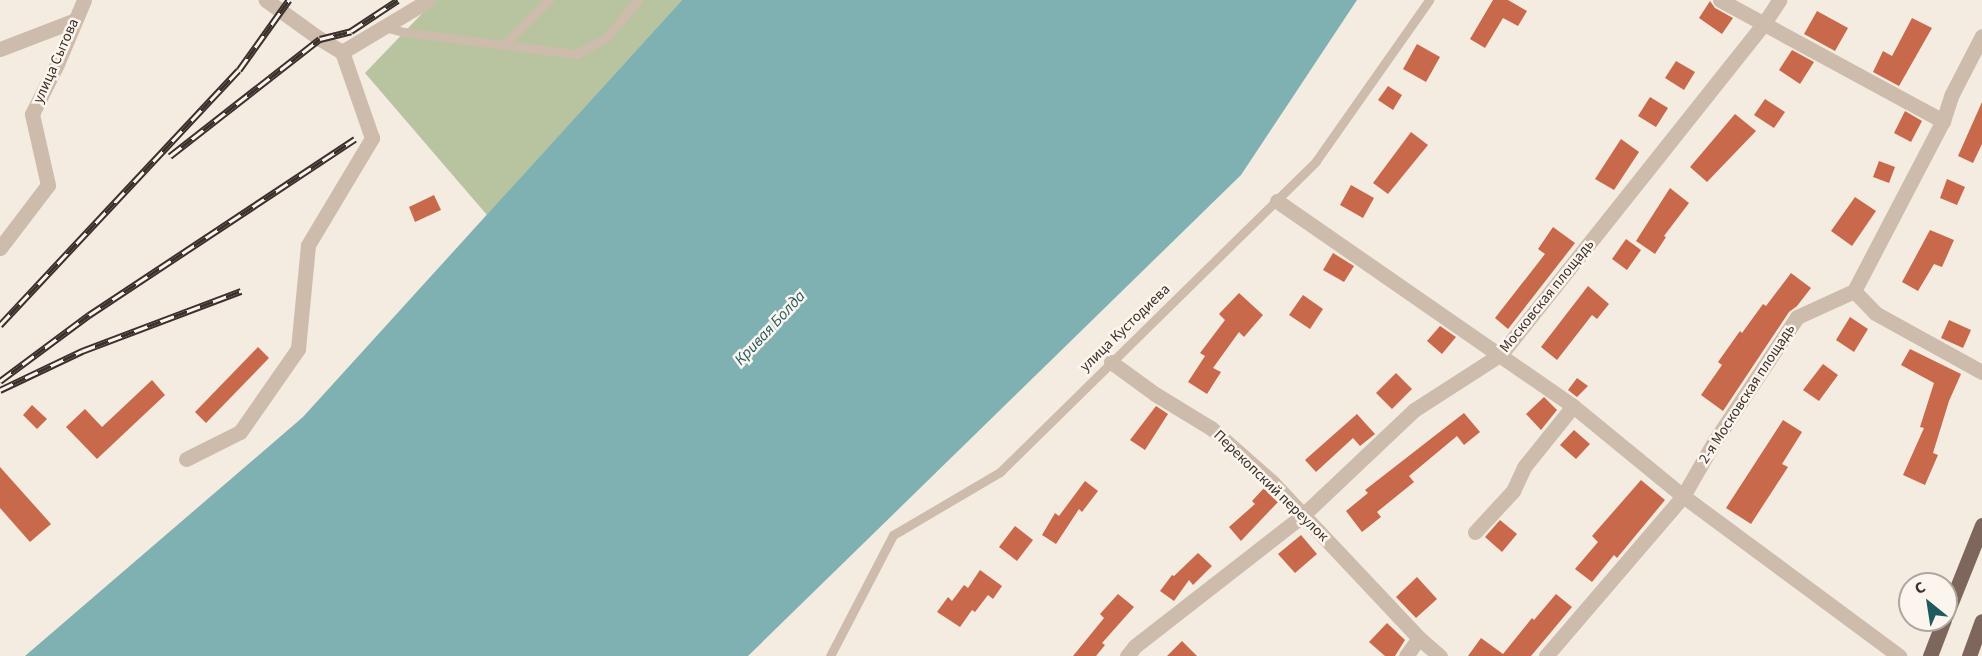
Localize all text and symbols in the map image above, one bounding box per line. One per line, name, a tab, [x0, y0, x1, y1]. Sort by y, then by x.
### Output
street label: улица Сытова	[29, 16, 83, 106]
street label: Московская площадь	[1496, 236, 1598, 356]
street label: улица Кустодиева	[1076, 280, 1174, 376]
water label: Кривая Болда	[731, 287, 809, 369]
street label: 2-я Московская площадь	[1695, 321, 1799, 467]
street label: Перекопский переулок	[1210, 426, 1332, 546]
north arrow	[1898, 572, 1958, 632]
text: С	[1910, 576, 1930, 600]

